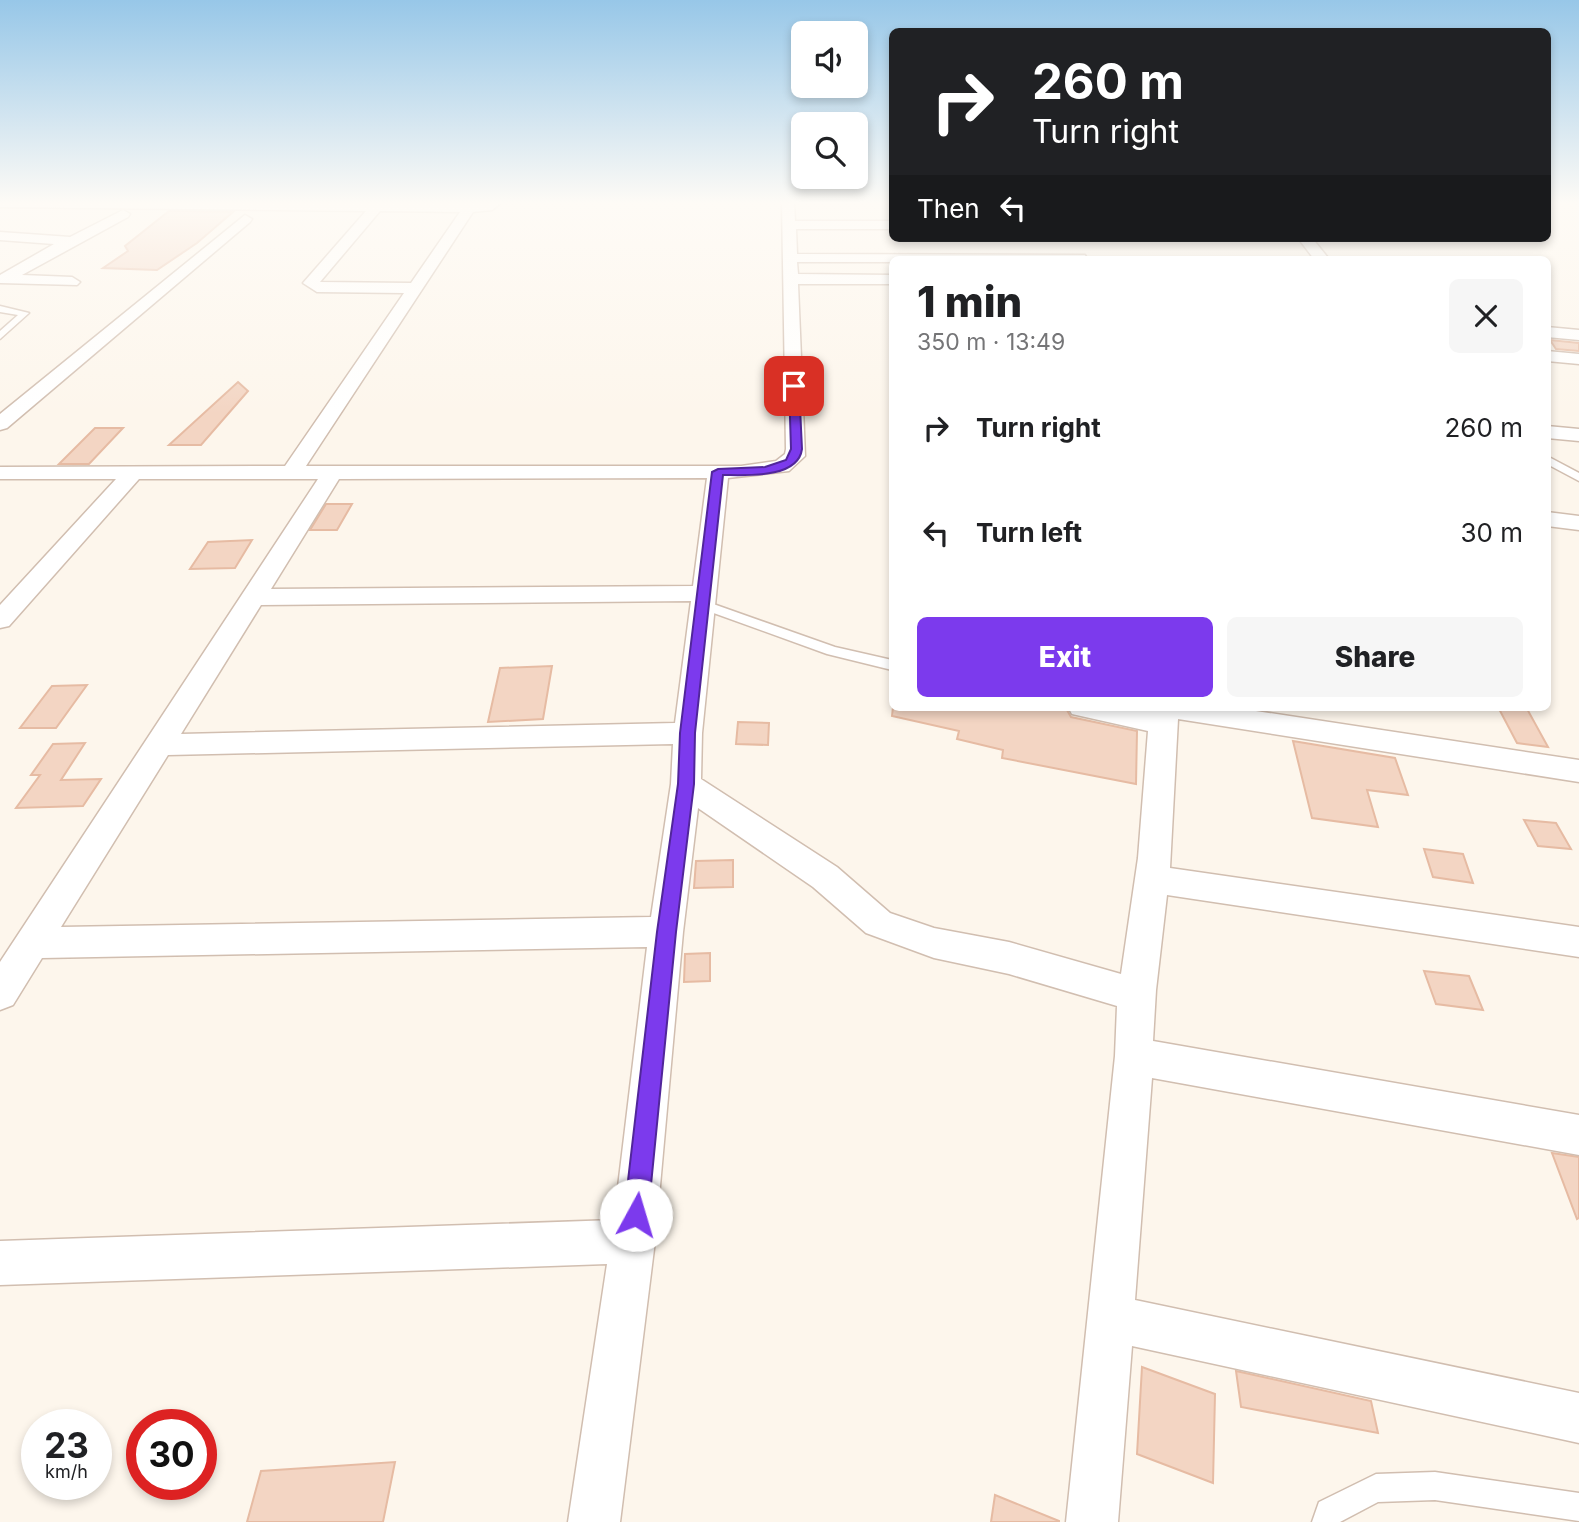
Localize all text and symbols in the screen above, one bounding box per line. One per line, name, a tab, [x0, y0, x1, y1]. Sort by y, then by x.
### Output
map controls	[791, 21, 868, 189]
button: sound	[791, 21, 868, 98]
text: 260 m	[1032, 52, 1184, 111]
icon: right	[917, 56, 1008, 147]
button: search	[791, 112, 868, 189]
text: Turn right	[1032, 112, 1179, 151]
icon: left	[994, 189, 1032, 227]
text: Then	[917, 193, 980, 224]
text: 1 min	[917, 276, 1022, 327]
button: close	[1449, 279, 1523, 353]
text: 350 m · 13:49	[917, 328, 1065, 356]
pin	[764, 356, 824, 416]
icon: arrive	[775, 367, 813, 405]
icon: right	[917, 409, 955, 447]
text: Turn right	[976, 412, 1101, 443]
text: 260 m	[1445, 412, 1523, 443]
icon: left	[917, 514, 955, 552]
text: Turn left	[976, 517, 1082, 548]
text: 30 m	[1460, 517, 1523, 548]
button: Exit	[917, 617, 1213, 697]
button: Share	[1227, 617, 1523, 697]
position arrow	[599, 1178, 673, 1252]
speed limit sign: 30	[126, 1409, 217, 1500]
text: 23	[44, 1424, 89, 1466]
text: km/h	[45, 1461, 88, 1482]

